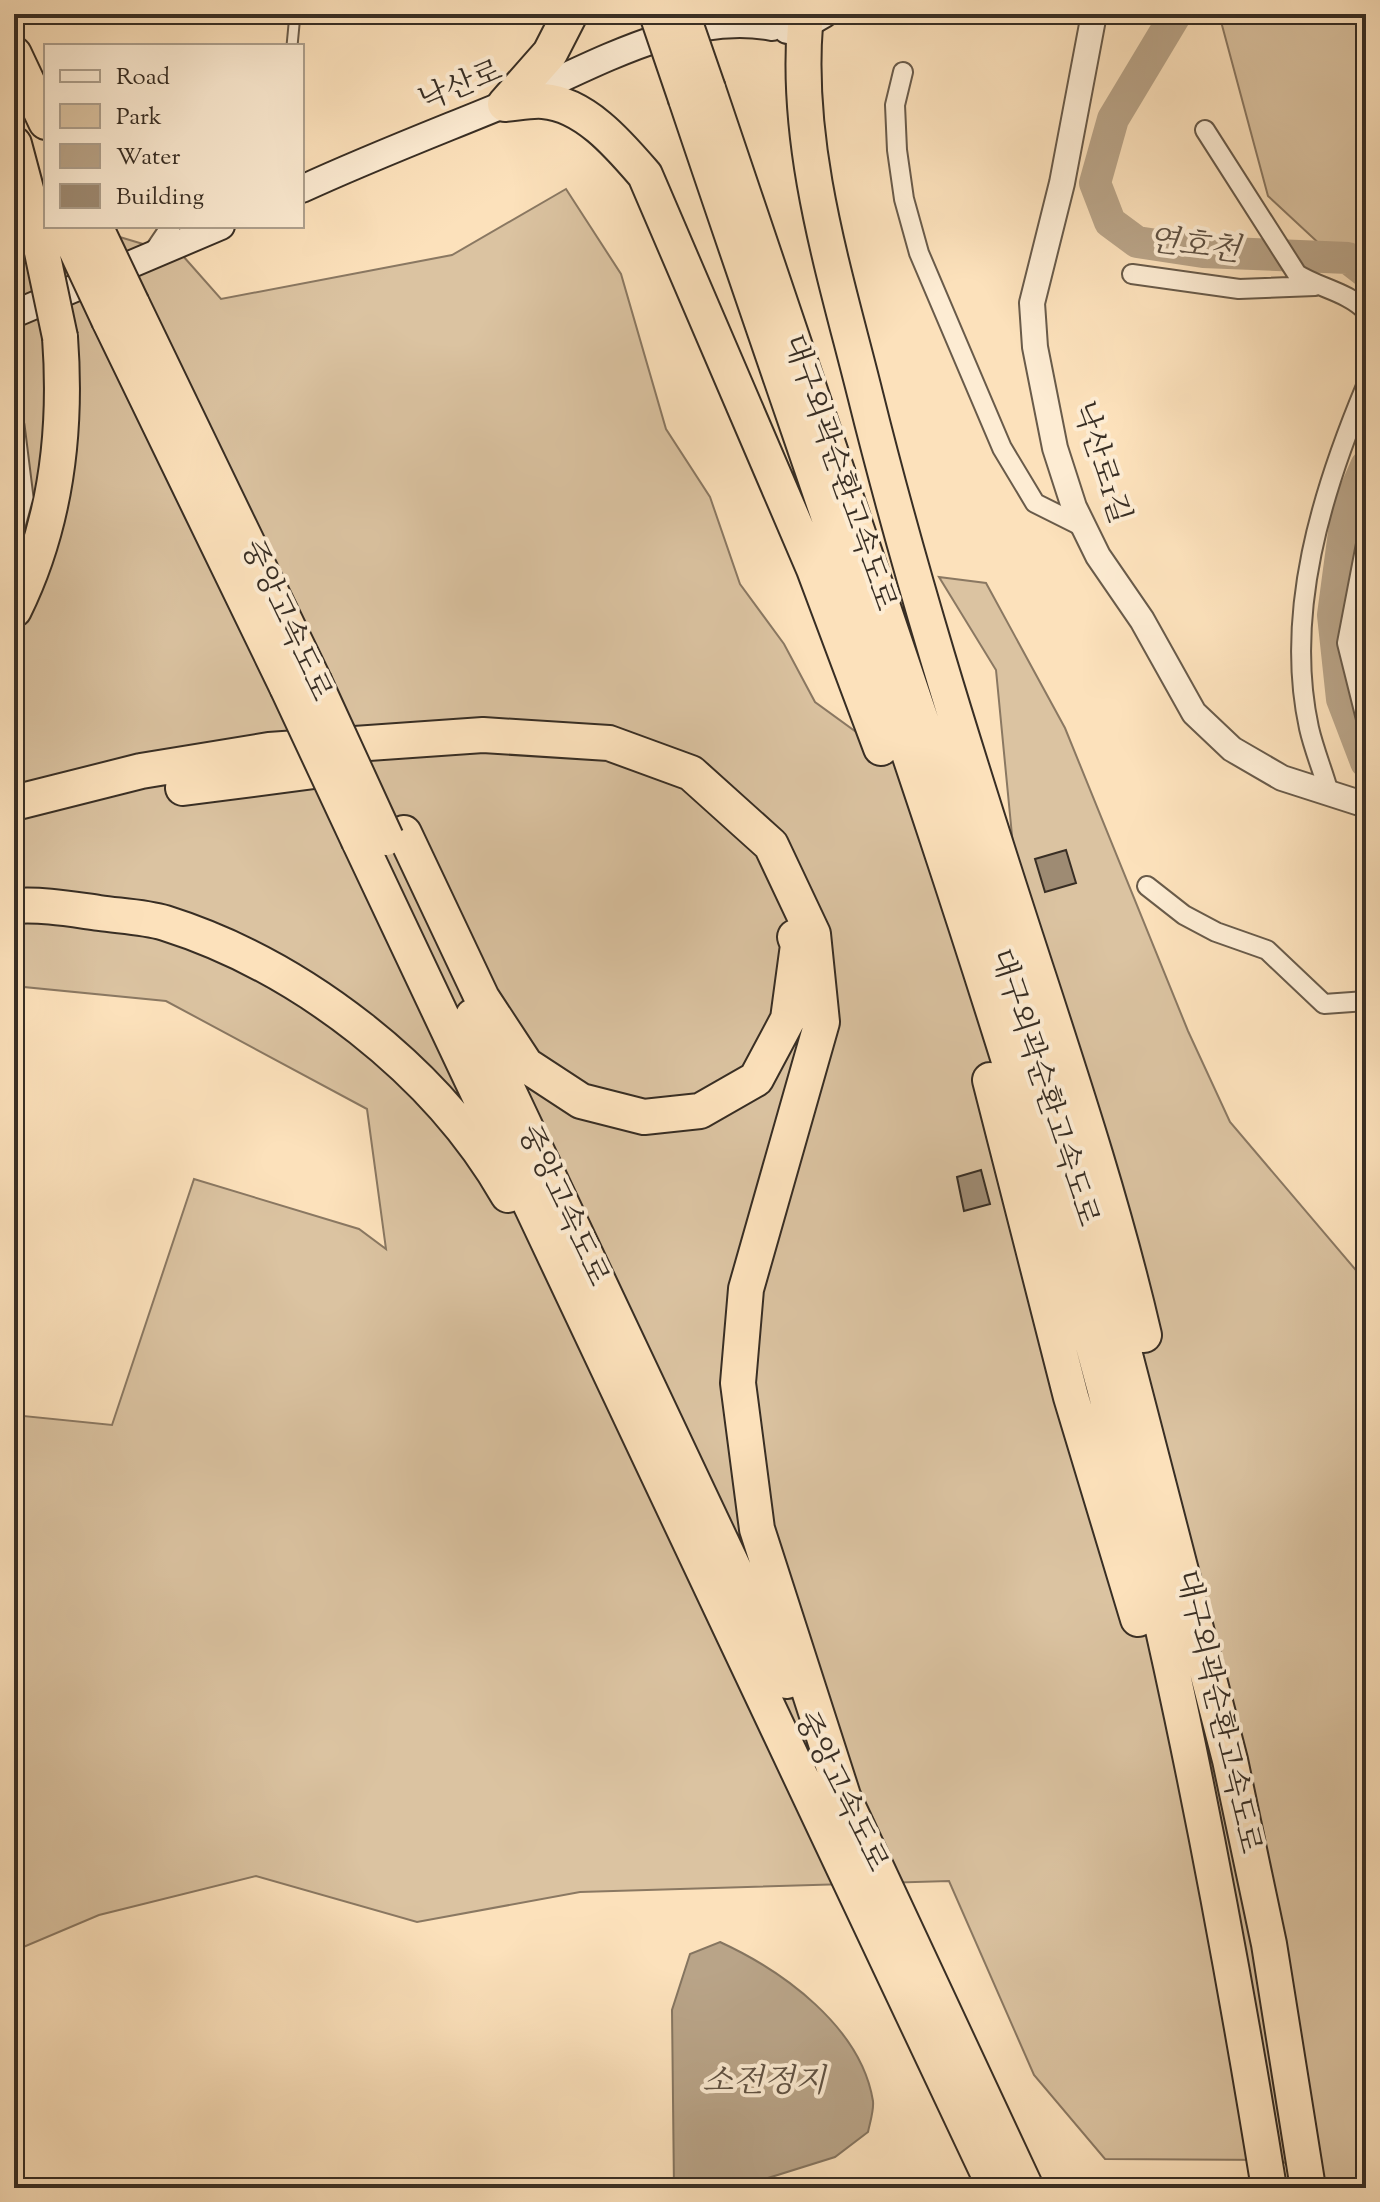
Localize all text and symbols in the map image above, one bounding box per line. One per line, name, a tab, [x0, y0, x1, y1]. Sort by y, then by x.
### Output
legend	[44, 44, 304, 228]
street label: 낙산로	[413, 51, 509, 123]
text: Road	[116, 61, 170, 95]
text: Park	[116, 101, 162, 135]
text: Water	[116, 141, 180, 175]
text: Building	[116, 181, 205, 215]
water label: 연호천	[1145, 219, 1245, 276]
street label: 대구외곽순환고속도로	[770, 329, 906, 617]
street label: 낙산로1길	[1060, 396, 1140, 530]
street label: 중앙고속도로	[229, 533, 341, 709]
street label: 대구외곽순환고속도로	[978, 944, 1108, 1232]
street label: 중앙고속도로	[506, 1118, 618, 1294]
street label: 대구외곽순환고속도로	[1163, 1566, 1271, 1858]
street label: 중앙고속도로	[783, 1704, 897, 1880]
water label: 소전정지	[702, 2060, 828, 2106]

